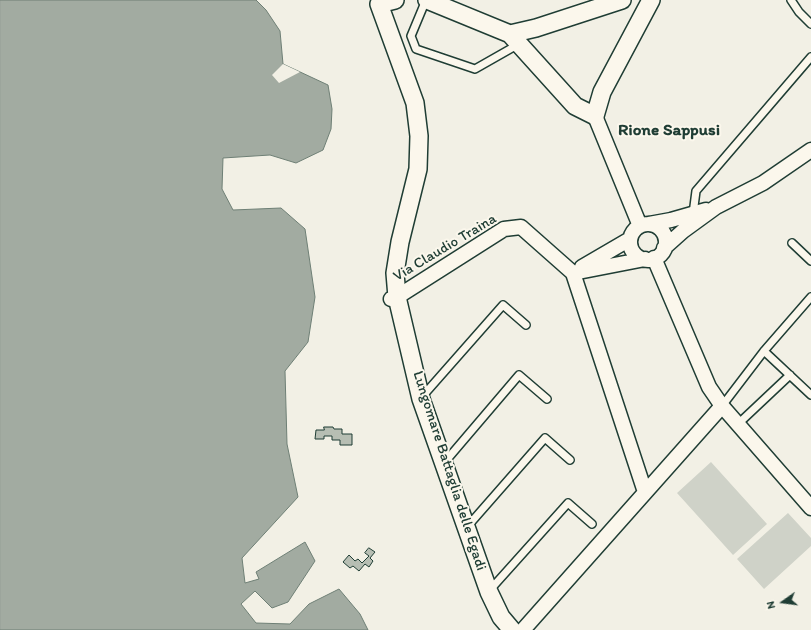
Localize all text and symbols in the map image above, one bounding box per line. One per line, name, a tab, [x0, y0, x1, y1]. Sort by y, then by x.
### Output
district label: Rione Sappusi	[618, 121, 720, 141]
street label: Via Claudio Traina	[390, 210, 500, 286]
street label: Lungomare Battaglia delle Egadi	[408, 369, 490, 573]
north arrow	[763, 582, 803, 622]
text: N	[764, 600, 778, 610]

